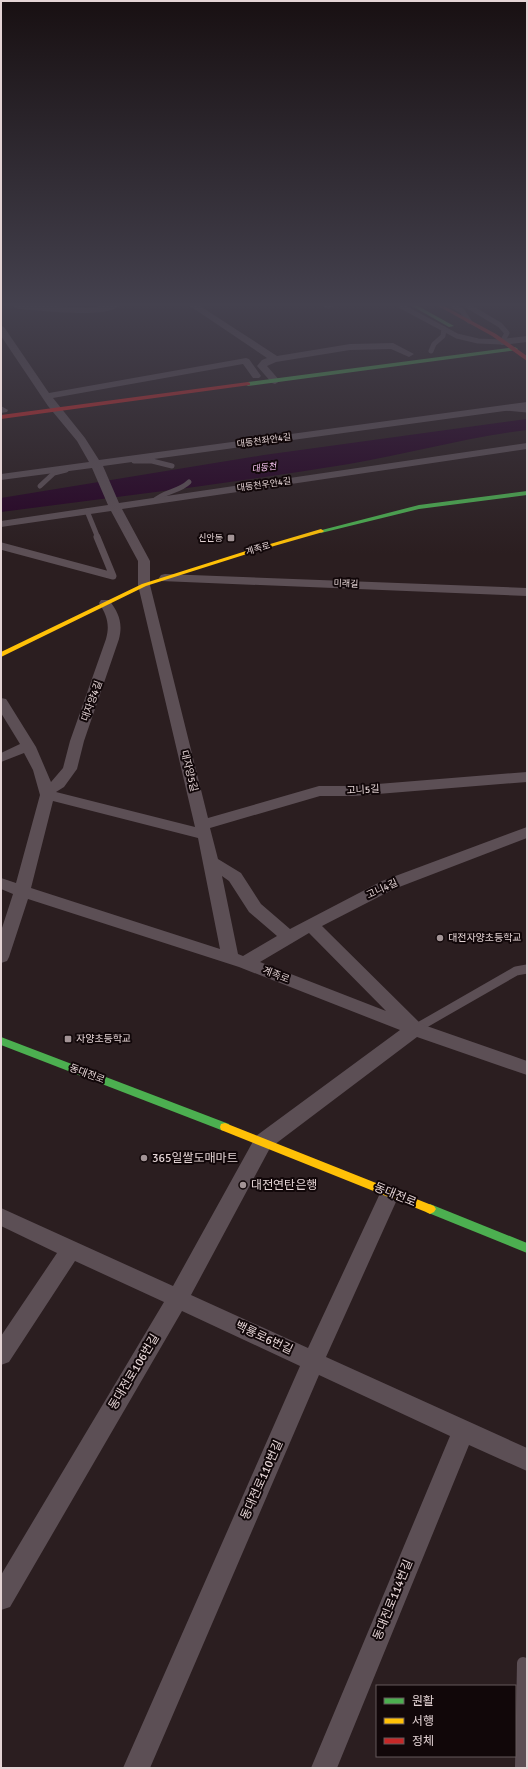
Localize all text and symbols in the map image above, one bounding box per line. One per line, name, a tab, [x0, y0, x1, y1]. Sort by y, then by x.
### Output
street label: 대동천좌안4길	[236, 431, 292, 450]
water label: 대동천	[251, 461, 278, 475]
street label: 대동천우안4길	[236, 475, 292, 494]
place label: 신안동	[198, 533, 223, 544]
marker: 신안동	[226, 533, 236, 543]
street label: 계족로	[245, 540, 271, 558]
street label: 미래길	[333, 578, 359, 590]
street label: 대자양4길	[79, 679, 105, 723]
street label: 대자양5길	[178, 749, 200, 793]
street label: 고니5길	[346, 783, 380, 797]
street label: 고니4길	[365, 877, 399, 901]
place label: 대전자양초등학교	[448, 932, 522, 944]
marker: 대전자양초등학교	[435, 933, 445, 943]
street label: 계족로	[261, 964, 291, 986]
place label: 자양초등학교	[76, 1033, 131, 1045]
marker: 자양초등학교	[63, 1034, 73, 1044]
street label: 동대전로	[68, 1062, 106, 1086]
place label: 365일쌀도매마트	[152, 1151, 238, 1166]
marker: 365일쌀도매마트	[139, 1153, 149, 1163]
place label: 대전연탄은행	[251, 1178, 317, 1193]
marker: 대전연탄은행	[238, 1180, 248, 1190]
street label: 동대전로	[372, 1180, 418, 1210]
street label: 백룡로6번길	[233, 1318, 295, 1358]
street label: 동대전로106번길	[106, 1331, 162, 1413]
street label: 동대전로110번길	[238, 1438, 286, 1522]
street label: 동대전로114번길	[370, 1557, 416, 1643]
legend	[376, 1685, 516, 1757]
text: 원활	[412, 1694, 434, 1709]
text: 서행	[412, 1714, 434, 1729]
text: 정체	[412, 1734, 434, 1749]

